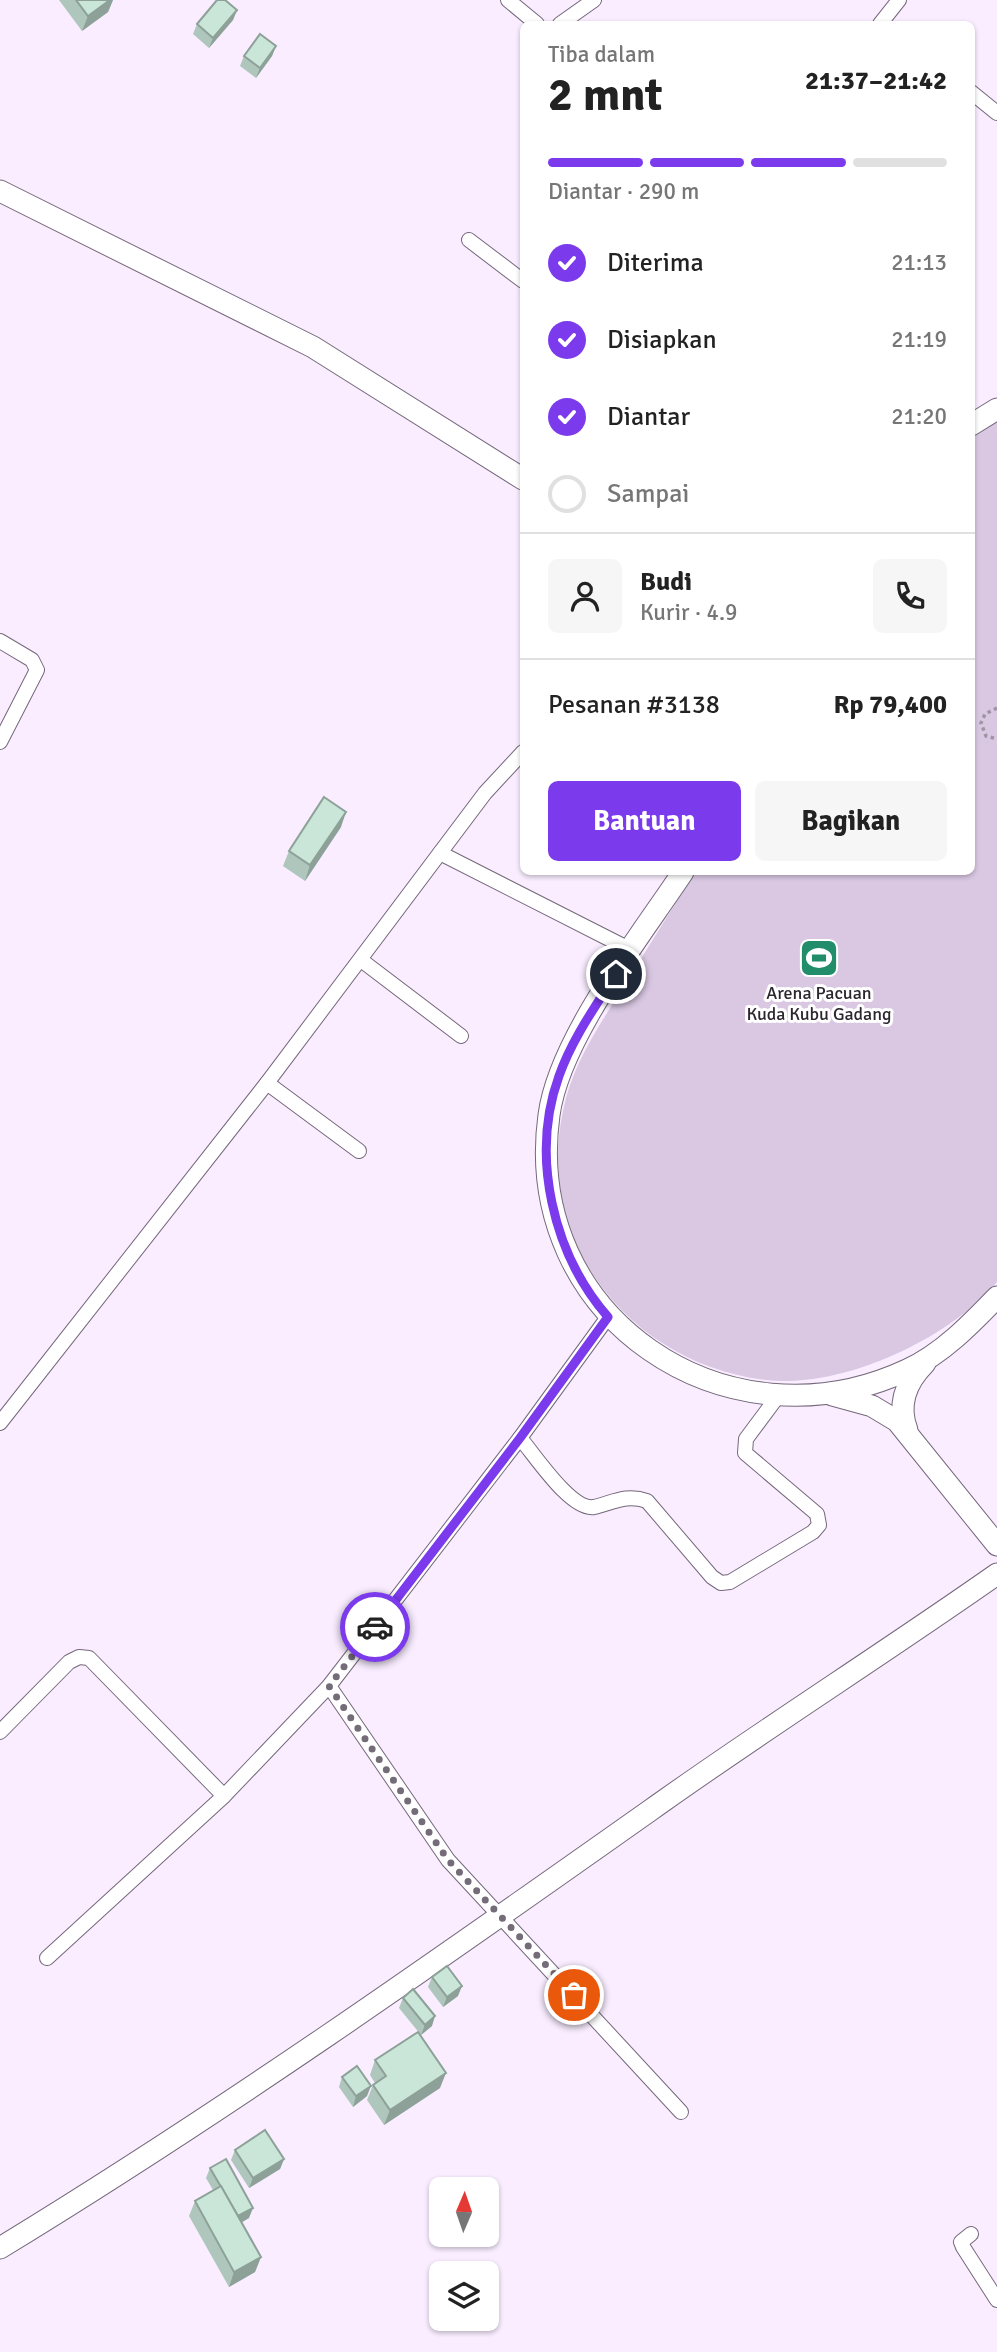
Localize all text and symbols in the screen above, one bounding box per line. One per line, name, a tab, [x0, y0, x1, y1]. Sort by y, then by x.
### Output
text: Tiba dalam	[548, 40, 655, 69]
text: 21:37–21:42	[805, 65, 947, 97]
text: 2 mnt	[548, 67, 663, 123]
text: Diantar · 290 m	[548, 177, 699, 206]
icon: check	[548, 244, 586, 282]
text: Diterima	[607, 247, 704, 279]
text: 21:13	[891, 248, 947, 277]
icon: check	[548, 321, 586, 359]
text: Disiapkan	[607, 324, 717, 356]
text: 21:19	[891, 325, 947, 354]
icon: check	[548, 398, 586, 436]
text: Diantar	[607, 401, 690, 433]
text: 21:20	[891, 402, 947, 431]
text: Sampai	[607, 478, 689, 510]
button: person	[548, 559, 622, 633]
button: phone	[873, 559, 947, 633]
text: Budi	[640, 566, 692, 598]
text: Kurir · 4.9	[640, 598, 737, 627]
text: Pesanan #3138	[548, 689, 720, 721]
text: Rp 79,400	[833, 689, 947, 721]
button: Bantuan	[548, 781, 741, 861]
button: Bagikan	[755, 781, 947, 861]
sports icon: Arena Pacuan Kuda Kubu Gadang	[798, 937, 840, 979]
pin	[586, 944, 646, 1004]
icon: home	[597, 955, 635, 993]
place label: Arena Pacuan Kuda Kubu Gadang	[746, 982, 892, 1025]
courier	[340, 1592, 410, 1662]
icon: car	[356, 1608, 394, 1646]
pin	[544, 1965, 604, 2025]
icon: bag	[555, 1976, 593, 2014]
north arrow	[429, 2177, 499, 2247]
map controls	[429, 2177, 499, 2331]
button: layers	[429, 2261, 499, 2331]

